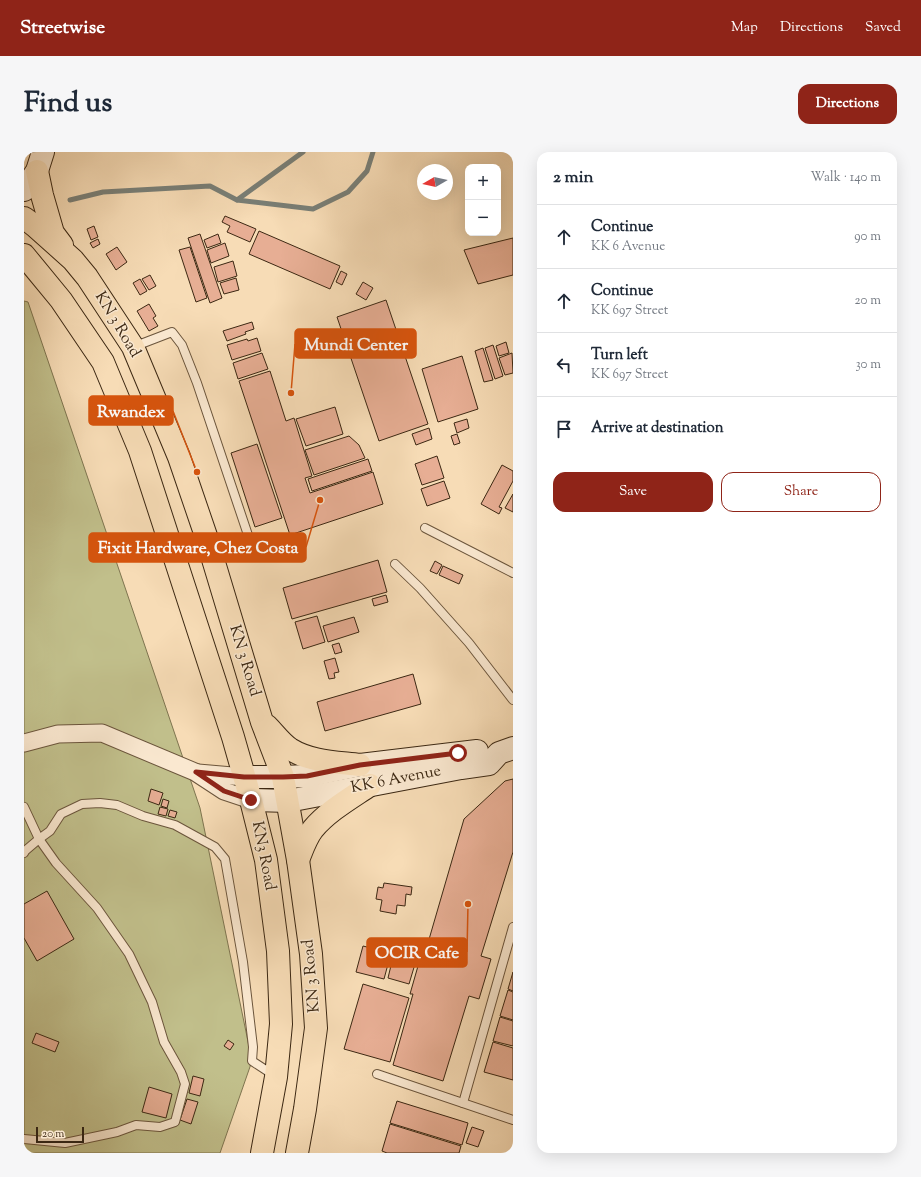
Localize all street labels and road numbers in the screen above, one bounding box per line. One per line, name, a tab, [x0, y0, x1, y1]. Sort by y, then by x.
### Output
street label: KN 3 Road	[88, 288, 146, 362]
street label: KN 3 Road	[222, 622, 266, 700]
street label: KK 6 Avenue	[349, 760, 443, 800]
street label: KN3 Road	[245, 819, 281, 893]
street label: KN 3 Road	[297, 938, 327, 1014]

